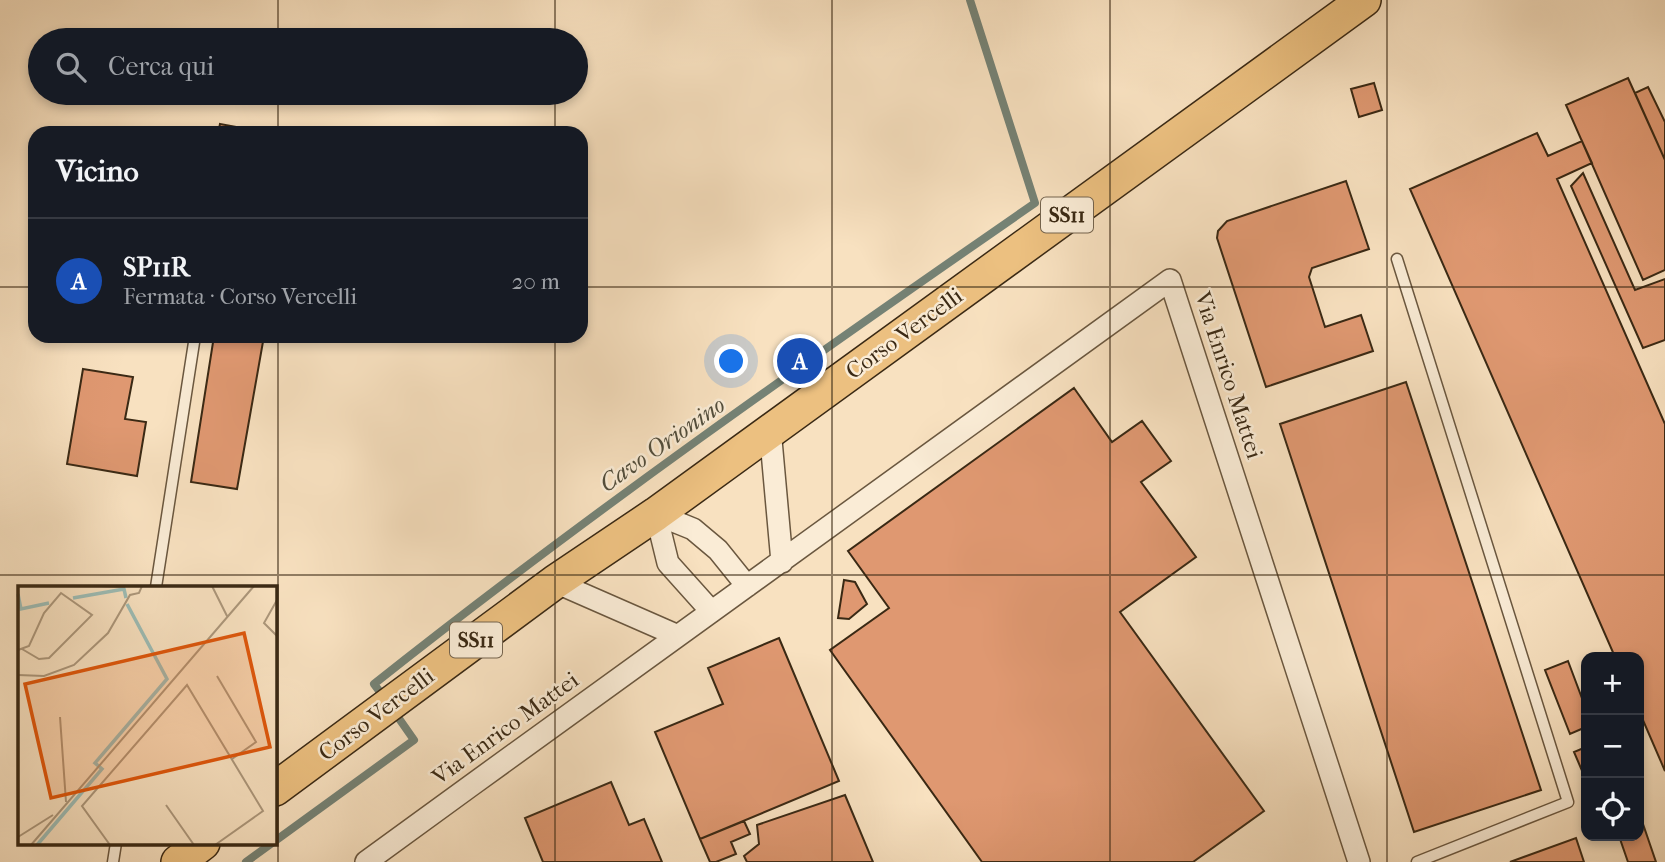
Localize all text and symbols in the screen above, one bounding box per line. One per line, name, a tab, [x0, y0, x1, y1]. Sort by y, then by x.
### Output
search box	[28, 28, 588, 105]
icon: search	[52, 48, 90, 86]
text: Cerca qui	[108, 51, 214, 82]
text: Vicino	[56, 154, 139, 189]
road number: SS11	[1041, 198, 1093, 232]
text: SP11R	[123, 252, 190, 283]
text: A	[72, 268, 86, 295]
text: 20 m	[511, 268, 560, 295]
street label: Corso Vercelli	[841, 282, 968, 385]
text: Fermata · Corso Vercelli	[123, 283, 357, 310]
street label: Via Enrico Mattei	[1188, 287, 1268, 462]
pin: A	[777, 335, 823, 387]
your location	[714, 344, 748, 378]
water label: Cavo Orionino	[594, 390, 730, 498]
inset map	[18, 586, 276, 844]
road number: SS11	[450, 622, 502, 658]
map controls	[1581, 652, 1644, 841]
button: +	[1581, 652, 1644, 715]
street label: Corso Vercelli	[313, 662, 440, 767]
street label: Via Enrico Mattei	[426, 666, 584, 791]
button: −	[1581, 715, 1644, 778]
button: locate	[1581, 778, 1644, 841]

